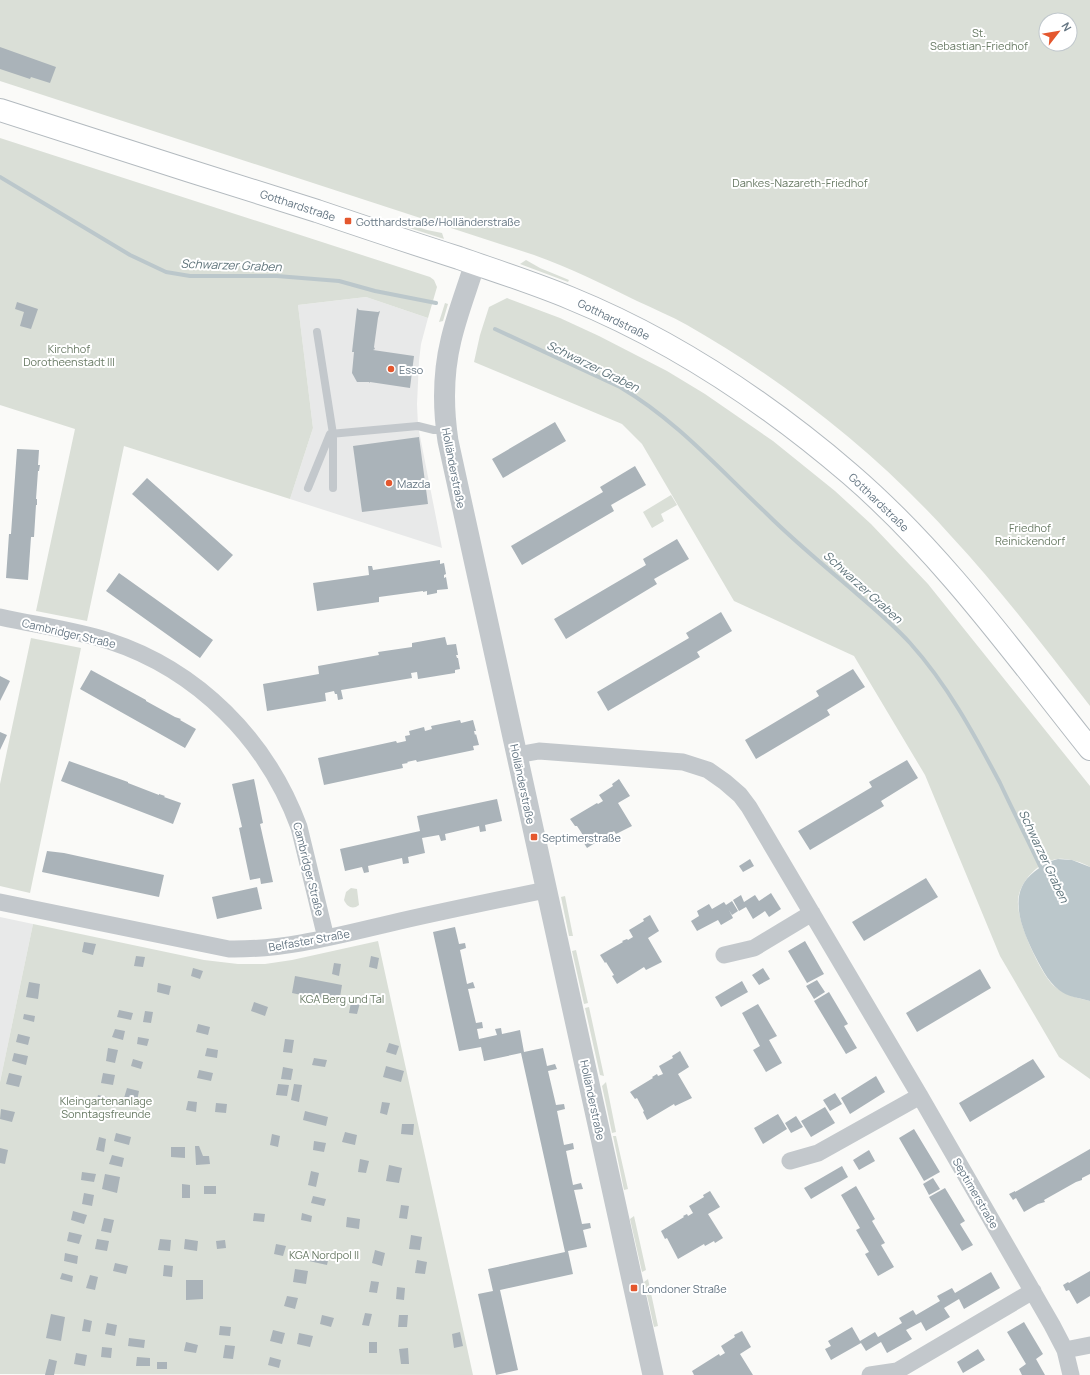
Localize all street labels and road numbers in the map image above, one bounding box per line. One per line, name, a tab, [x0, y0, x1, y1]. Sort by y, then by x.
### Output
street label: Gotthardstraße	[258, 186, 338, 224]
street label: Gotthardstraße	[575, 295, 653, 343]
street label: Holländerstraße	[439, 427, 469, 510]
street label: Gotthardstraße	[846, 469, 913, 535]
street label: Cambridger Straße	[21, 615, 118, 651]
street label: Holländerstraße	[507, 743, 539, 826]
street label: Cambridger Straße	[290, 821, 328, 918]
street label: Belfaster Straße	[267, 925, 351, 955]
street label: Holländerstraße	[577, 1059, 609, 1142]
street label: Septimerstraße	[950, 1155, 1003, 1231]

